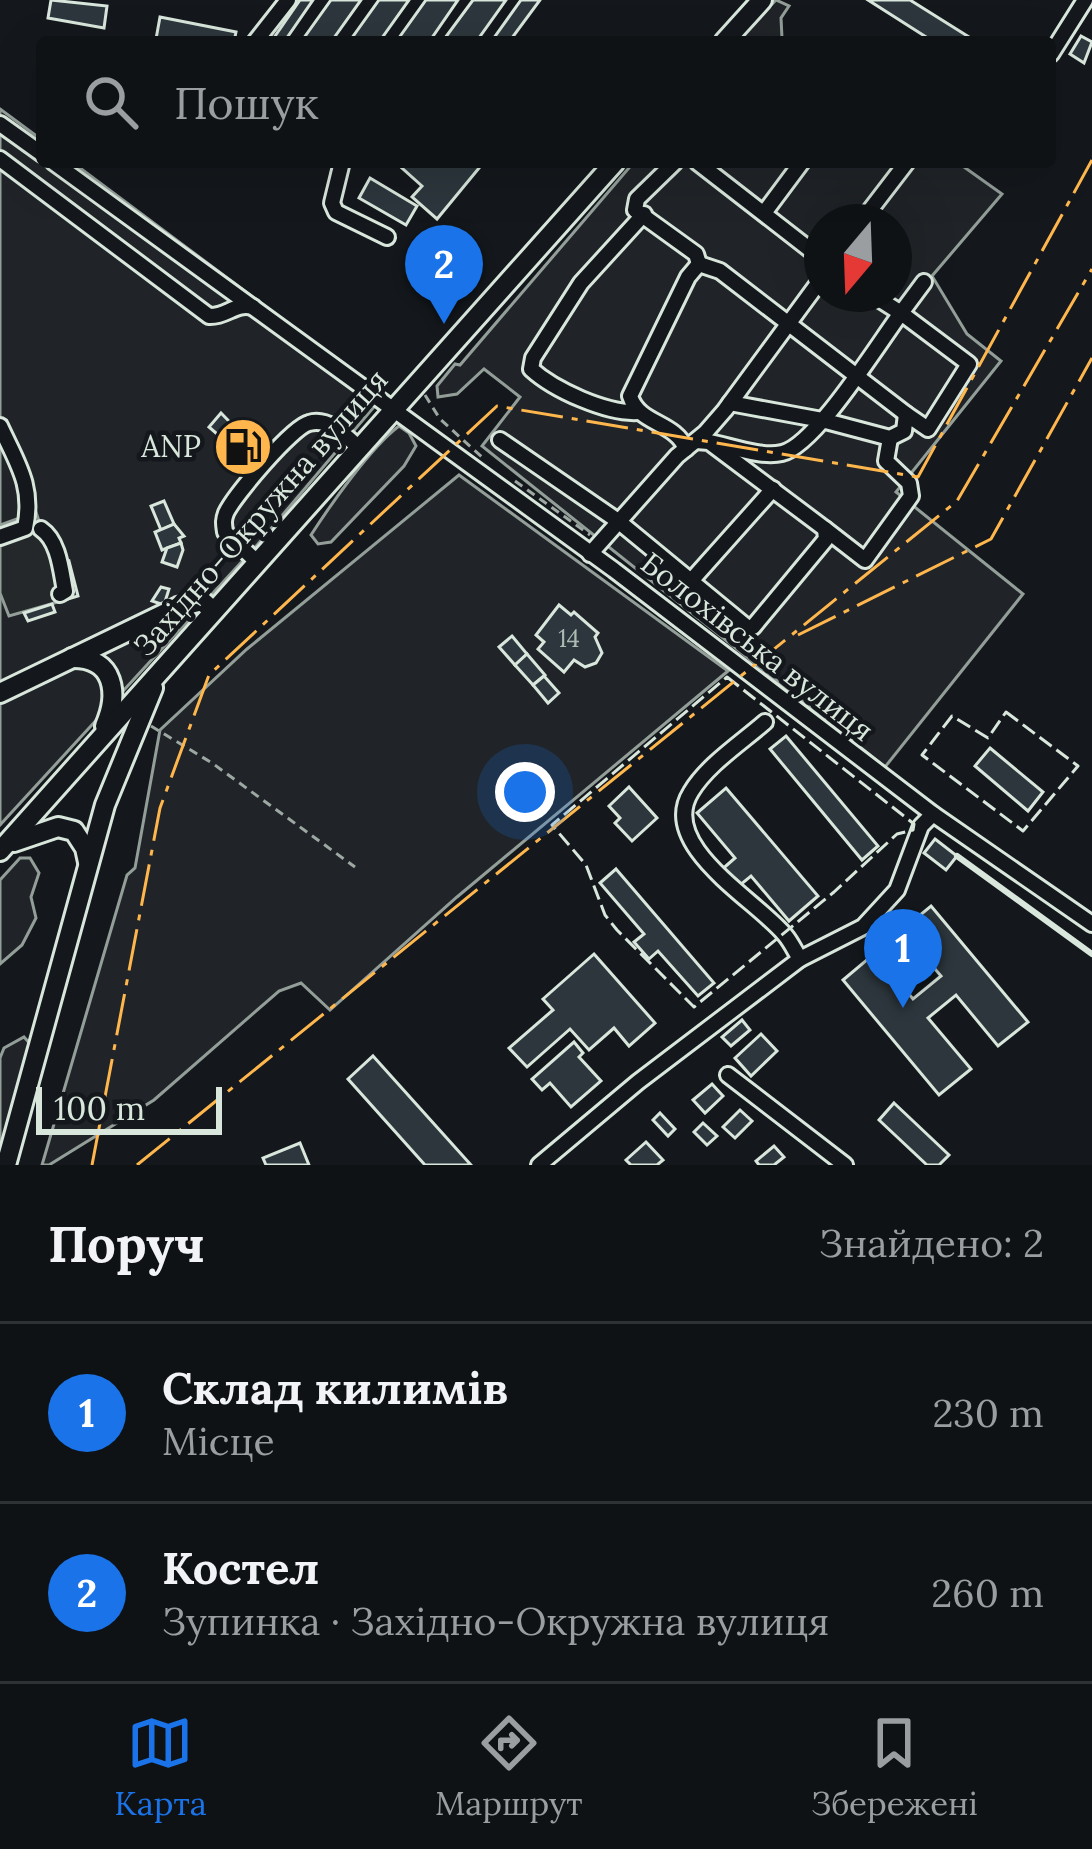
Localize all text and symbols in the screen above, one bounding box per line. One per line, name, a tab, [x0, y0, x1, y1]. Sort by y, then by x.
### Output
search box	[36, 36, 1056, 168]
icon: search	[78, 69, 144, 135]
text: Пошук	[174, 74, 319, 131]
north arrow	[804, 204, 912, 312]
pin: 2	[405, 225, 483, 324]
street label: Західно-Окружна вулиця	[125, 361, 396, 664]
fuel station icon: ANP	[212, 416, 274, 478]
place label: ANP	[140, 427, 201, 465]
street label: Болохівська вулиця	[633, 544, 882, 750]
house number: 14	[558, 623, 580, 654]
your location	[495, 762, 555, 822]
pin: 1	[864, 909, 942, 1008]
scale bar	[36, 1081, 222, 1134]
text: 100 m	[54, 1087, 145, 1129]
text: Поруч	[48, 1211, 205, 1276]
text: Знайдено: 2	[819, 1218, 1044, 1268]
text: Склад килимів	[162, 1359, 508, 1416]
text: 1	[79, 1388, 95, 1438]
text: 230 m	[933, 1388, 1044, 1438]
text: Місце	[162, 1416, 275, 1466]
text: Костел	[162, 1539, 320, 1596]
text: 2	[77, 1568, 97, 1618]
text: 260 m	[931, 1568, 1044, 1618]
text: Зупинка · Західно-Окружна вулиця	[162, 1596, 829, 1646]
tab: Карта	[114, 1710, 207, 1824]
tab: Маршрут	[435, 1710, 583, 1824]
tab: Збережені	[811, 1710, 978, 1824]

